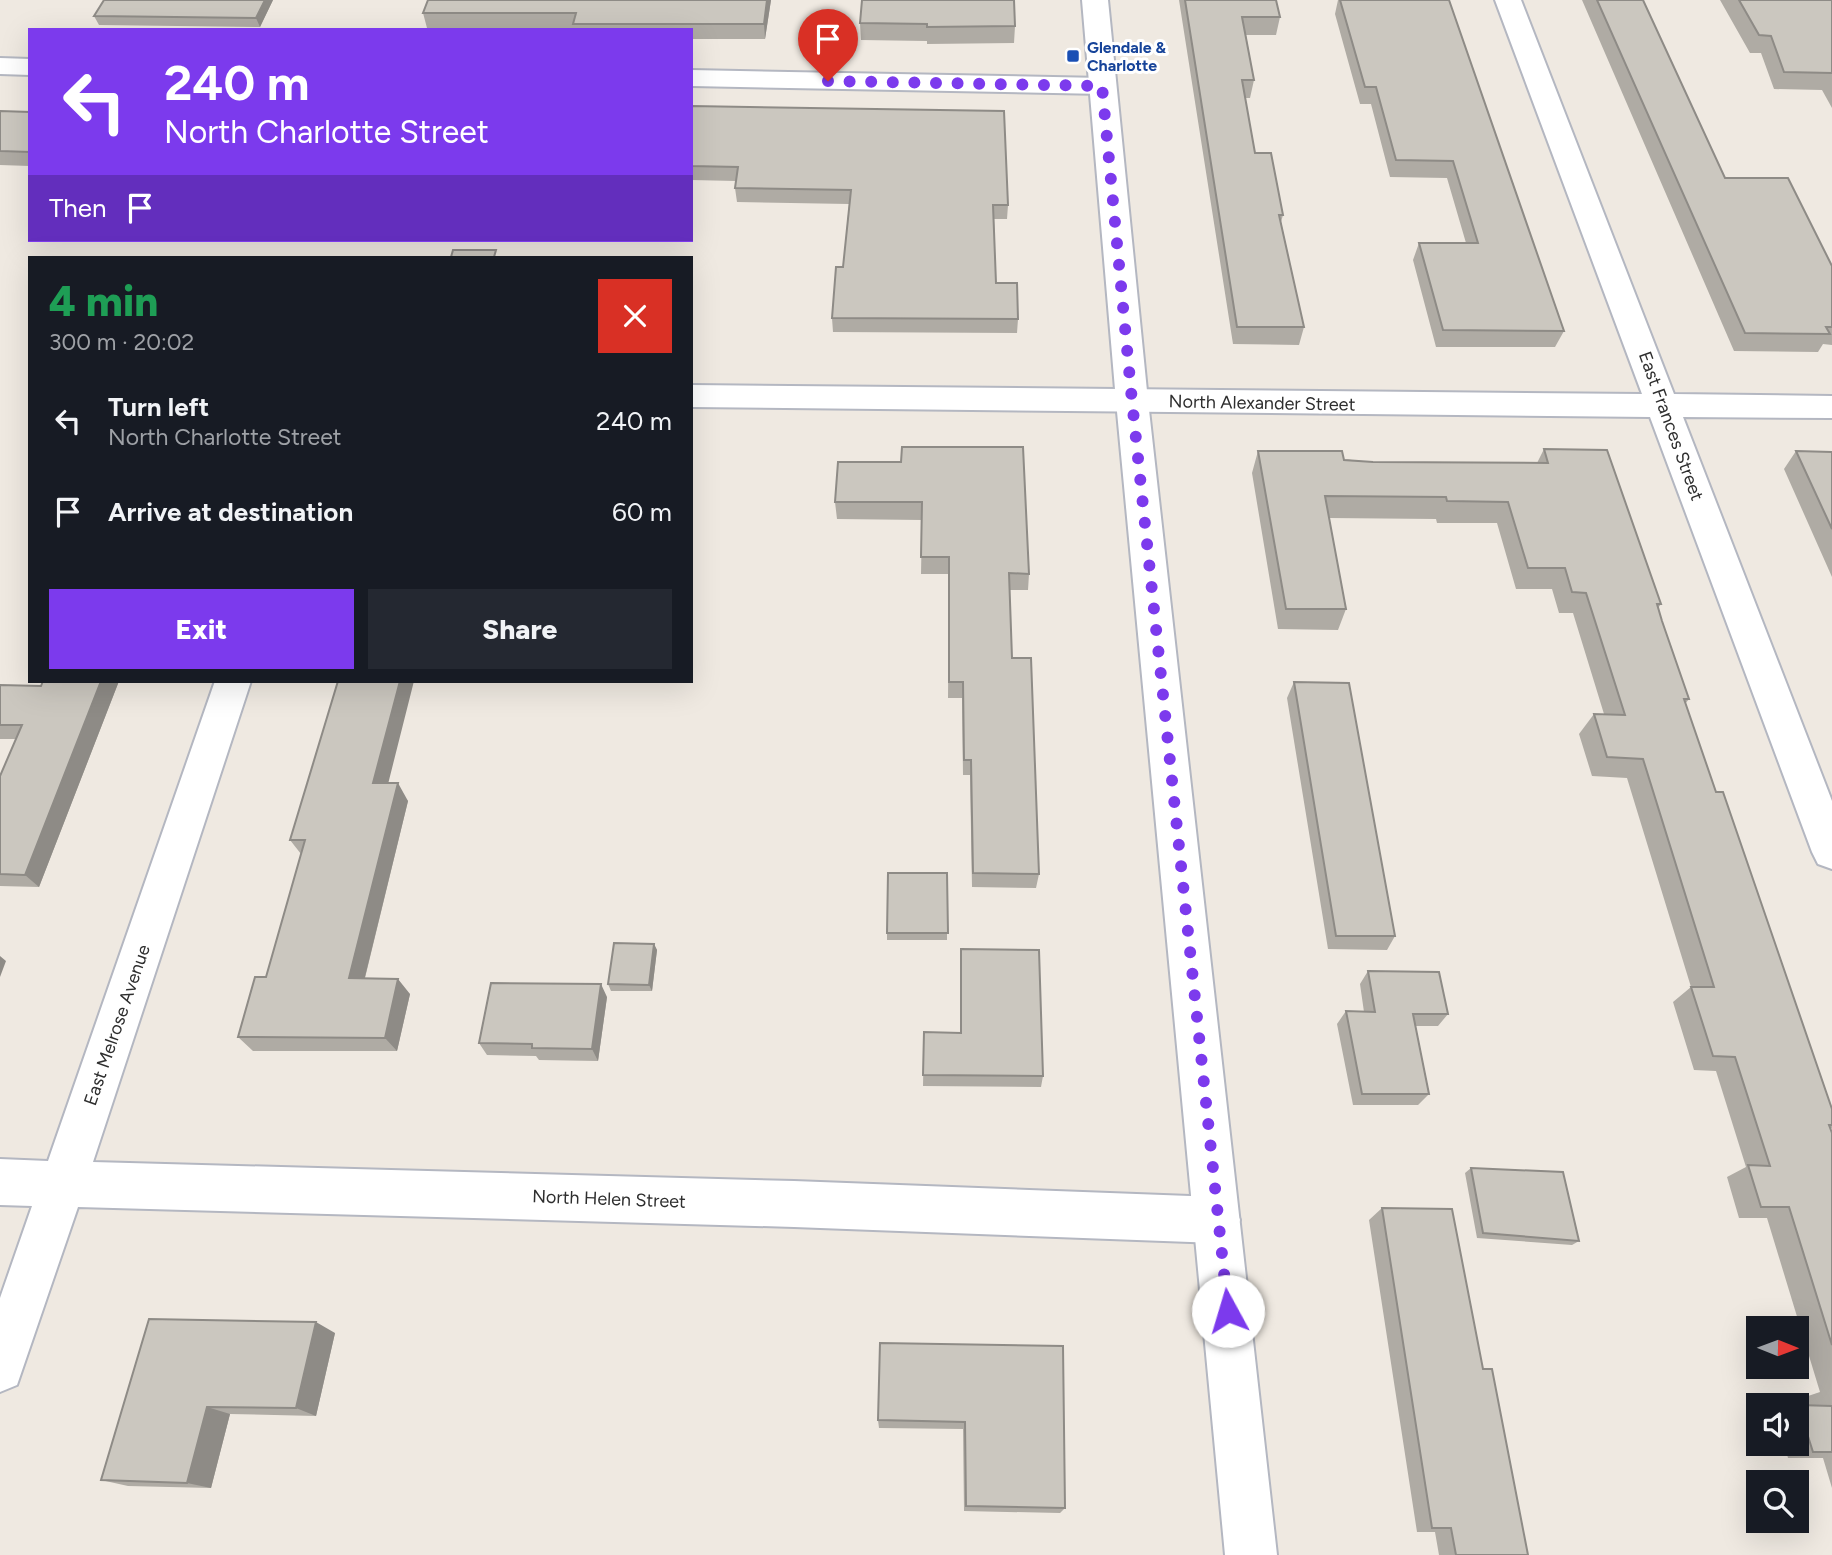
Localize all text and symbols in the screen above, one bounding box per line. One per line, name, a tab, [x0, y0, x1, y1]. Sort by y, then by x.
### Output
pin	[798, 9, 858, 81]
icon: arrive	[809, 20, 847, 58]
place label: Glendale & Charlotte	[1087, 38, 1166, 75]
marker: Glendale & Charlotte	[1065, 48, 1081, 64]
text: 240 m	[164, 53, 310, 112]
icon: left	[49, 56, 140, 147]
text: North Charlotte Street	[164, 113, 489, 151]
icon: arrive	[121, 189, 159, 227]
text: Then	[49, 192, 107, 224]
text: 4 min	[49, 276, 158, 327]
button: close	[598, 279, 672, 353]
text: 300 m · 20:02	[49, 328, 194, 356]
street label: East Frances Street	[1634, 348, 1708, 504]
street label: North Alexander Street	[1169, 390, 1356, 416]
text: Turn left	[108, 391, 209, 423]
icon: left	[49, 402, 87, 440]
text: 240 m	[596, 405, 672, 437]
text: North Charlotte Street	[108, 423, 341, 451]
icon: arrive	[49, 493, 87, 531]
text: Arrive at destination	[108, 496, 353, 528]
text: 60 m	[612, 496, 672, 528]
button: Exit	[49, 589, 354, 669]
button: Share	[368, 589, 672, 669]
street label: East Melrose Avenue	[79, 942, 155, 1108]
street label: North Helen Street	[532, 1185, 686, 1213]
position arrow	[1191, 1274, 1265, 1348]
north arrow	[1746, 1316, 1810, 1379]
map controls	[1746, 1316, 1809, 1533]
button: sound	[1746, 1393, 1809, 1456]
button: search	[1746, 1470, 1809, 1533]

